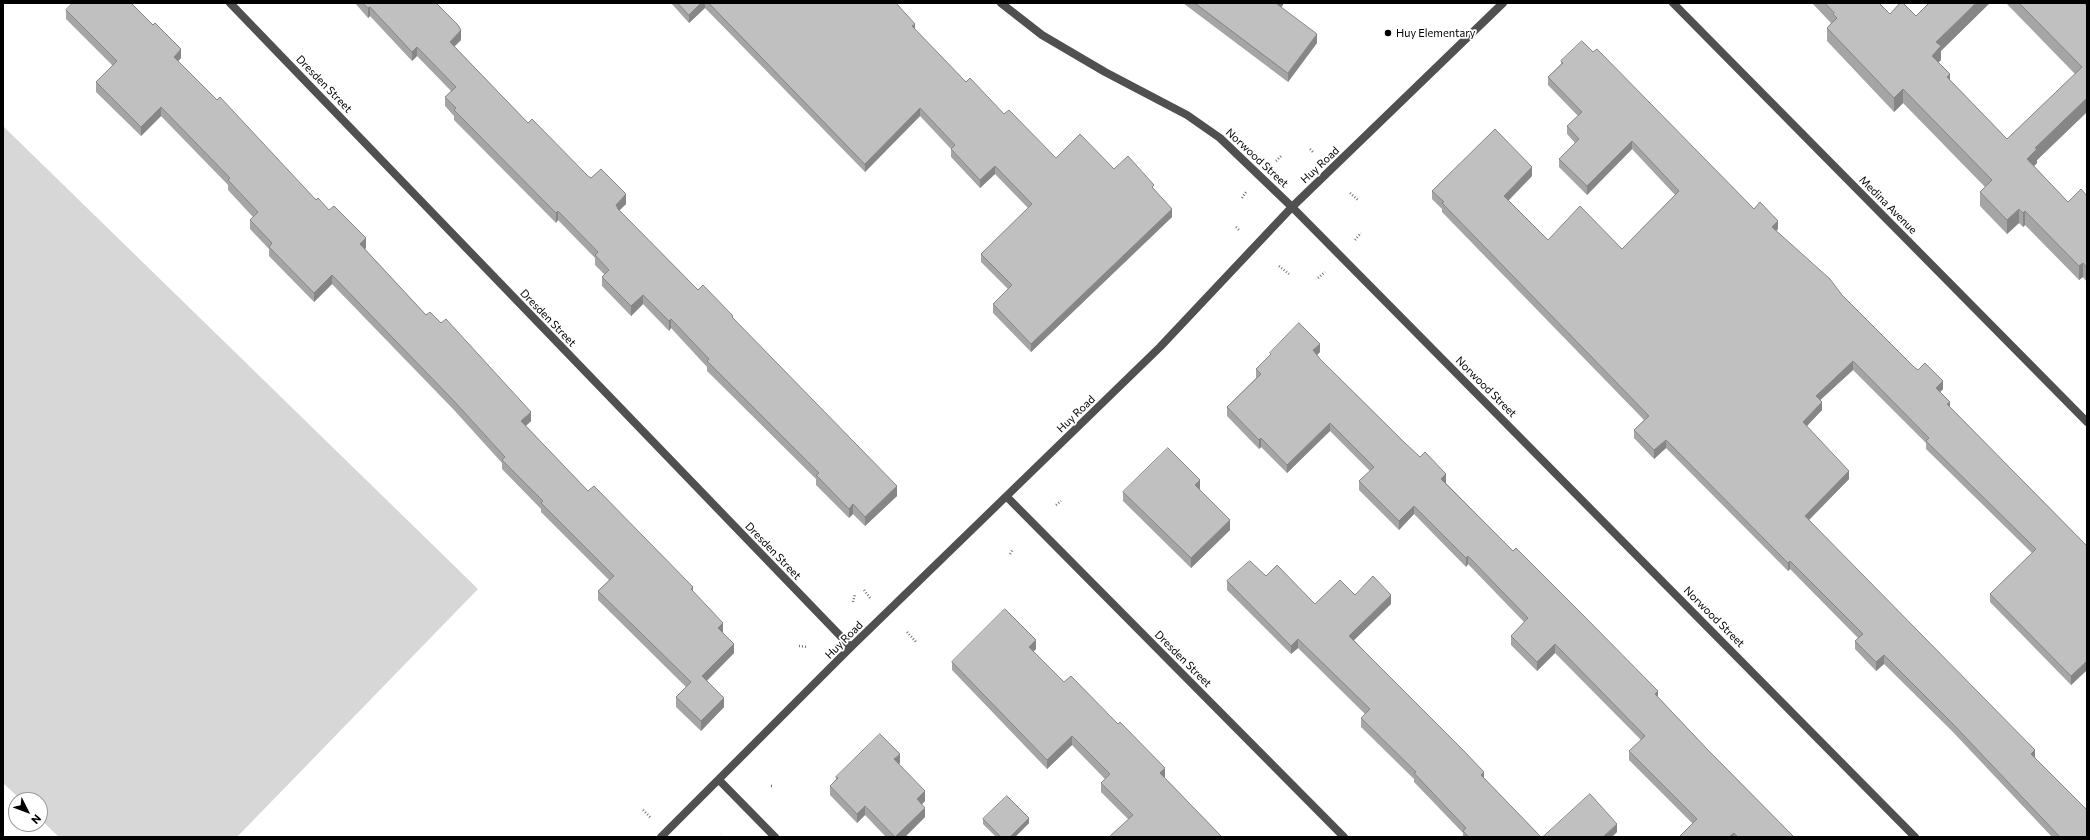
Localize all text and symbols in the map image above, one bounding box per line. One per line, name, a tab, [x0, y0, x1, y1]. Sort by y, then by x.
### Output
place label: Huy Elementary	[1396, 26, 1475, 40]
marker: Huy Elementary	[1383, 28, 1393, 38]
street label: Dresden Street	[293, 53, 355, 115]
street label: Norwood Street	[1223, 126, 1291, 190]
street label: Huy Road	[1298, 144, 1342, 186]
street label: Medina Avenue	[1856, 173, 1920, 237]
street label: Dresden Street	[517, 287, 579, 349]
street label: Norwood Street	[1453, 354, 1519, 420]
street label: Huy Road	[1054, 393, 1098, 435]
street label: Dresden Street	[742, 520, 804, 582]
street label: Norwood Street	[1681, 584, 1747, 650]
street label: Huy Road	[822, 618, 866, 662]
street label: Dresden Street	[1152, 628, 1214, 690]
north arrow	[8, 792, 48, 832]
text: N	[29, 812, 44, 827]

